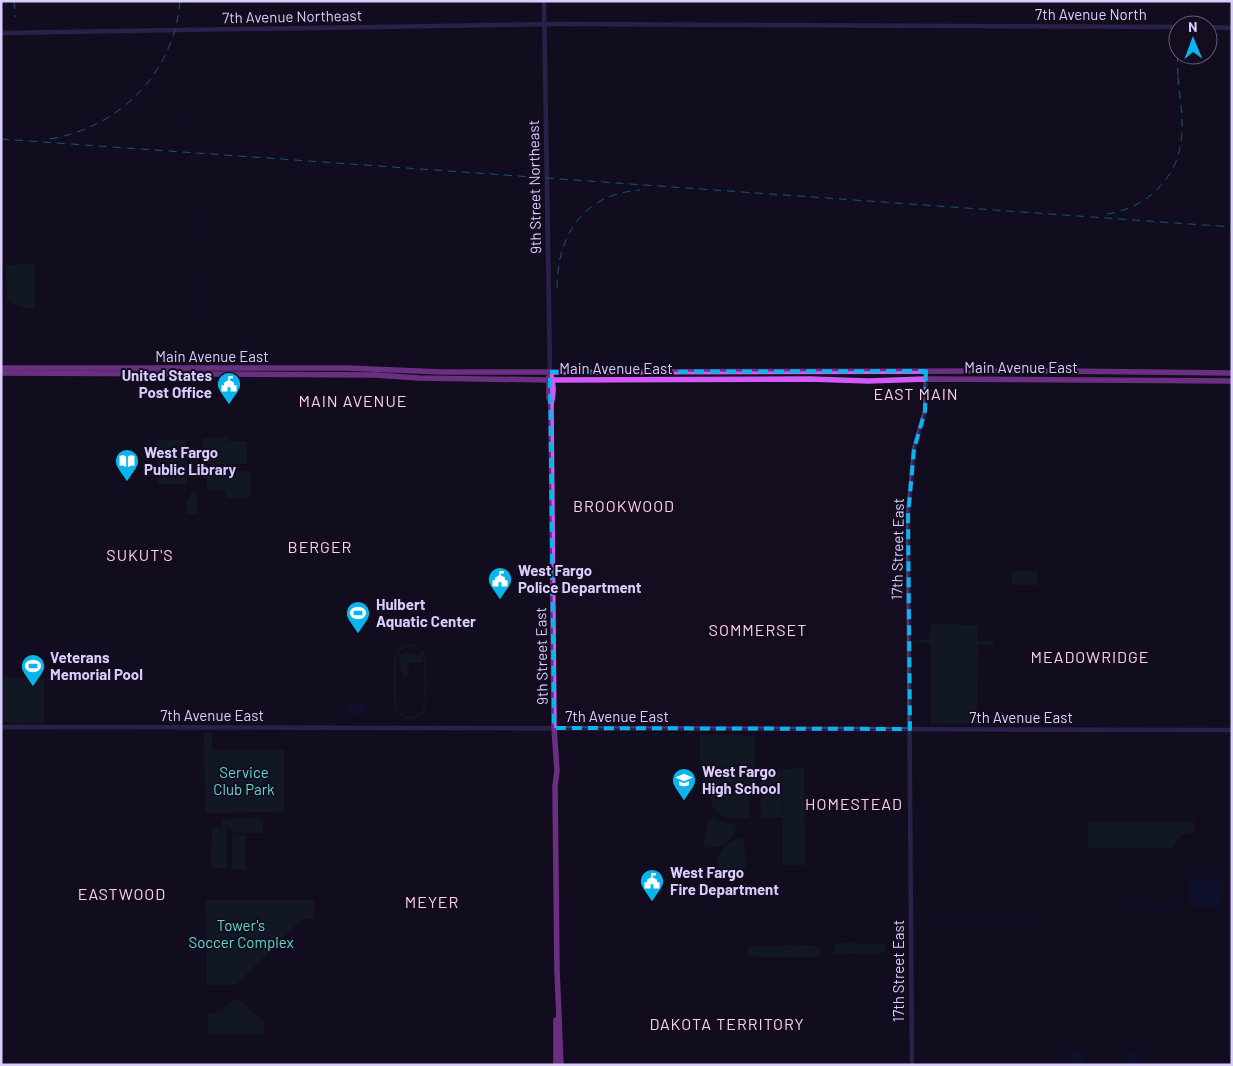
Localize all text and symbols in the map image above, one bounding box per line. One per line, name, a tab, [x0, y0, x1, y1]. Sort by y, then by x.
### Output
street label: 7th Avenue North	[1035, 5, 1147, 23]
street label: 7th Avenue Northeast	[222, 6, 362, 26]
north arrow	[1168, 15, 1218, 65]
text: N	[1188, 18, 1198, 35]
street label: 9th Street Northeast	[524, 120, 544, 254]
street label: Main Avenue East	[155, 347, 269, 365]
street label: Main Avenue East	[964, 358, 1078, 376]
street label: Main Avenue East	[559, 359, 673, 377]
place label: United States Post Office	[122, 366, 212, 401]
public building icon: United States Post Office	[216, 371, 242, 405]
district label: EAST MAIN	[873, 384, 959, 403]
district label: MAIN AVENUE	[298, 391, 408, 410]
place label: West Fargo Public Library	[144, 443, 237, 478]
library icon: West Fargo Public Library	[114, 448, 140, 482]
district label: BROOKWOOD	[573, 496, 675, 515]
street label: 17th Street East	[887, 498, 907, 600]
district label: BERGER	[288, 537, 352, 556]
district label: SUKUT'S	[106, 545, 174, 564]
place label: West Fargo Police Department	[518, 561, 642, 596]
public building icon: West Fargo Police Department	[487, 566, 513, 600]
place label: Hulbert Aquatic Center	[376, 595, 476, 630]
sports icon: Hulbert Aquatic Center	[345, 600, 371, 634]
street label: 9th Street East	[531, 607, 551, 705]
district label: SOMMERSET	[709, 620, 807, 639]
district label: MEADOWRIDGE	[1031, 647, 1149, 666]
place label: Veterans Memorial Pool	[50, 648, 143, 683]
sports icon: Veterans Memorial Pool	[20, 653, 46, 687]
street label: 7th Avenue East	[160, 706, 264, 724]
street label: 7th Avenue East	[565, 707, 669, 725]
street label: 7th Avenue East	[969, 708, 1073, 726]
place label: West Fargo High School	[702, 762, 780, 797]
park label: Service Club Park	[213, 763, 275, 798]
school or university icon: West Fargo High School	[671, 767, 697, 801]
district label: HOMESTEAD	[805, 794, 903, 813]
place label: West Fargo Fire Department	[670, 863, 779, 898]
public building icon: West Fargo Fire Department	[639, 868, 665, 902]
district label: EASTWOOD	[78, 884, 166, 903]
district label: MEYER	[405, 892, 459, 911]
park label: Tower's Soccer Complex	[188, 916, 294, 951]
street label: 17th Street East	[889, 920, 907, 1022]
district label: DAKOTA TERRITORY	[649, 1014, 805, 1033]

